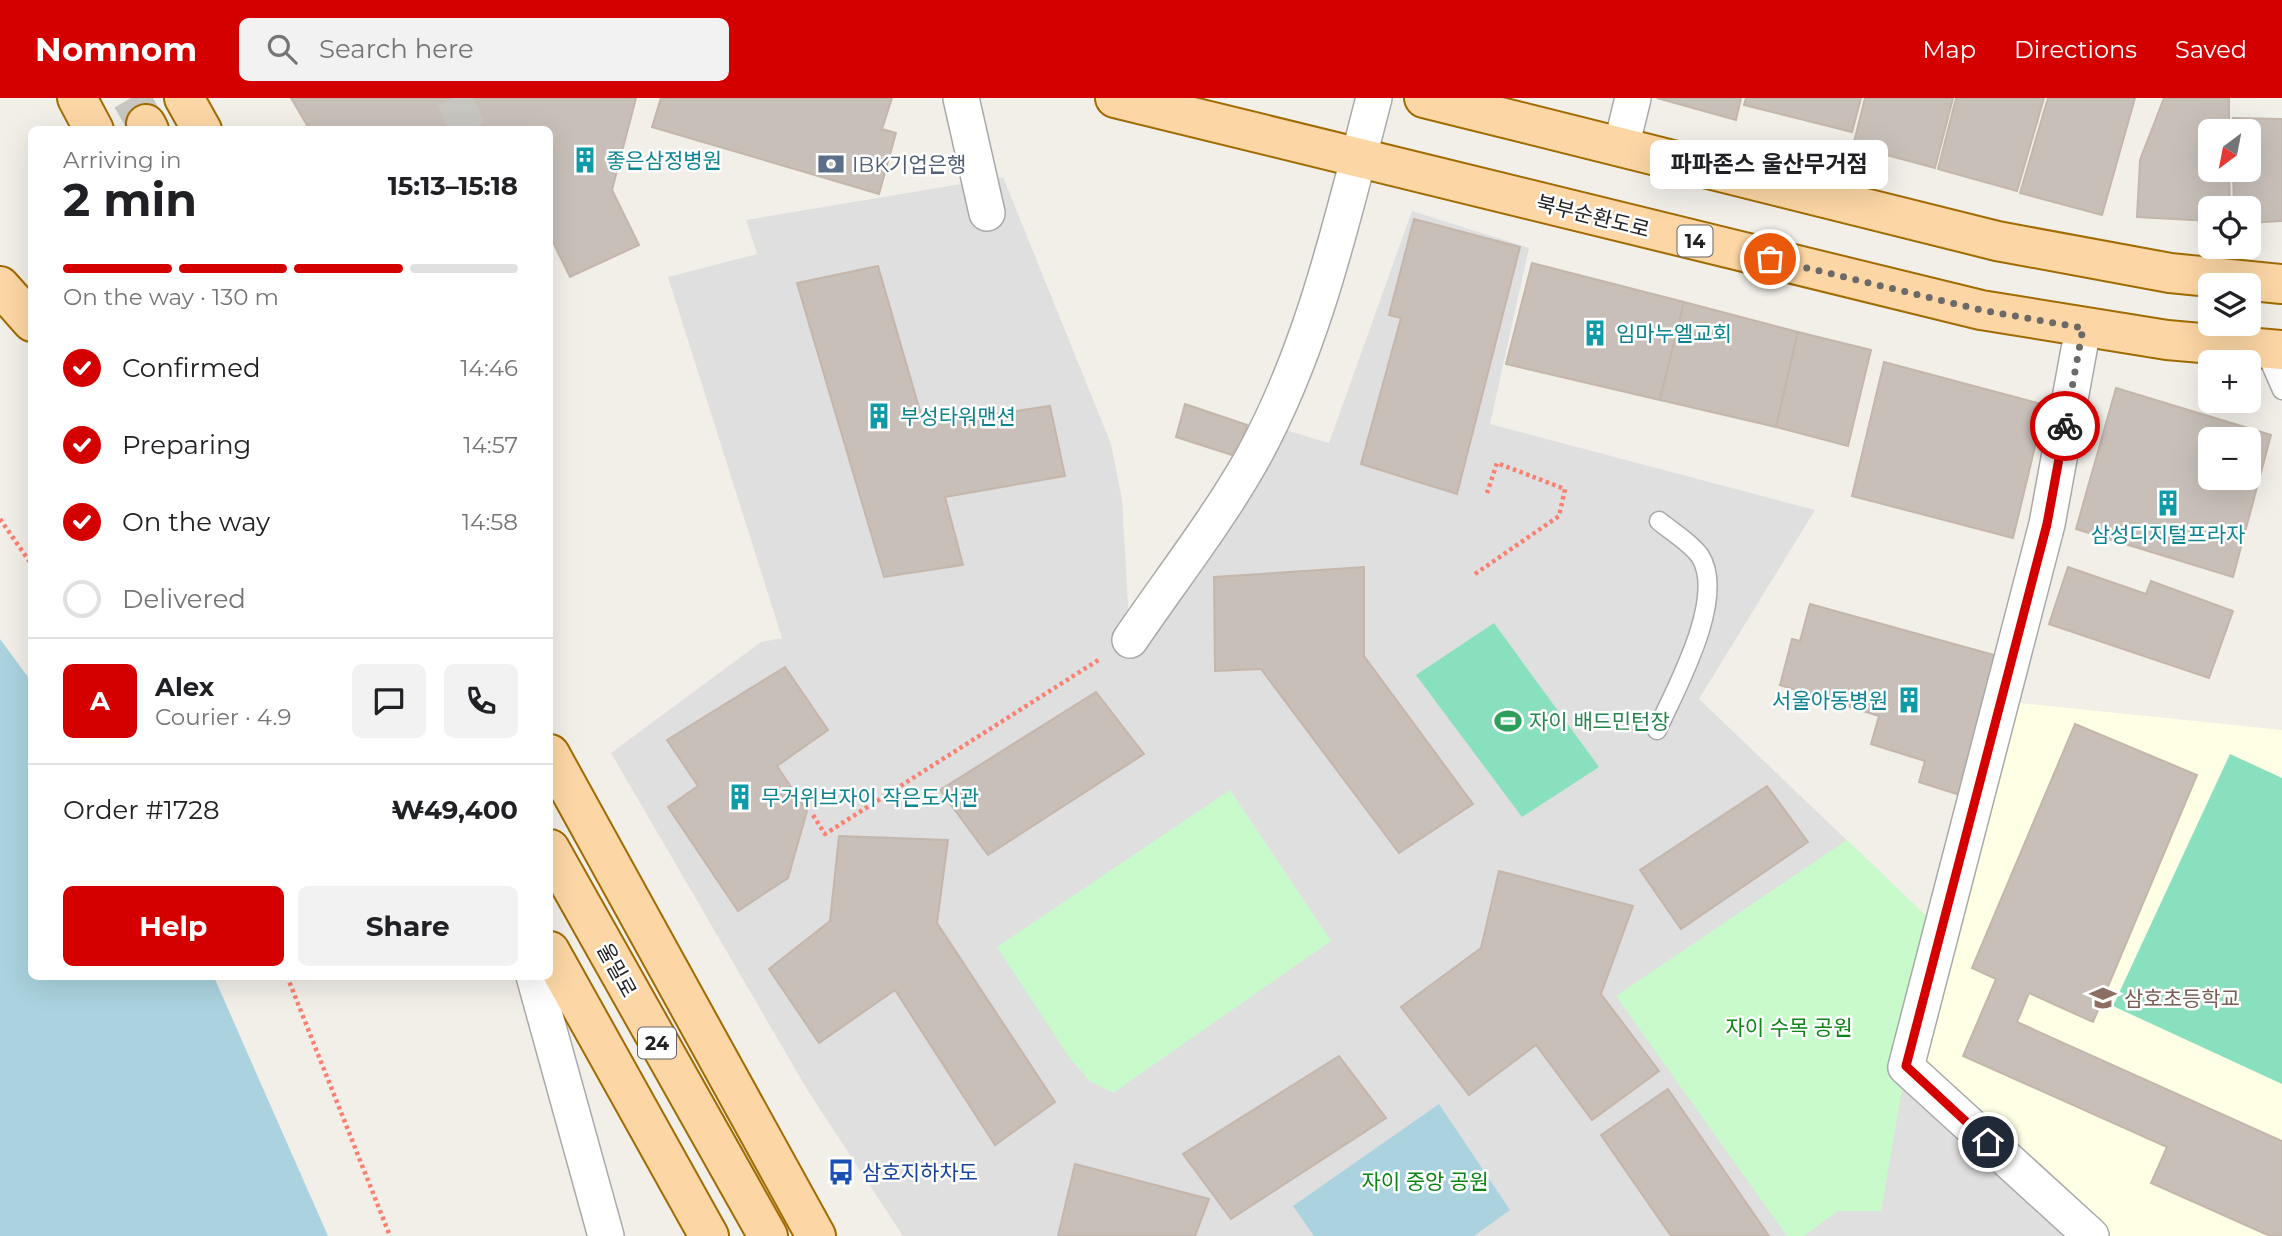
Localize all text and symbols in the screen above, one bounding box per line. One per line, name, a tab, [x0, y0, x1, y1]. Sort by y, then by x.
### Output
search box	[239, 18, 729, 81]
text: Nomnom	[35, 29, 197, 69]
icon: search	[263, 30, 301, 68]
text: Search here	[319, 33, 474, 65]
text: Map	[1923, 35, 1976, 64]
text: Directions	[2014, 35, 2137, 64]
text: Saved	[2175, 35, 2247, 64]
north arrow	[2198, 119, 2261, 182]
map controls	[2198, 119, 2261, 490]
callout: 파파존스 울산무거점	[1651, 140, 1889, 189]
building icon: 좋은삼정병원	[570, 145, 600, 175]
text: Arriving in	[63, 146, 182, 174]
place label: 좋은삼정병원	[606, 148, 722, 173]
bank icon: IBK기업은행	[816, 149, 846, 179]
text: 파파존스 울산무거점	[1671, 150, 1867, 178]
place label: IBK기업은행	[852, 152, 966, 177]
text: 15:13–15:18	[388, 170, 518, 202]
text: 2 min	[63, 171, 197, 228]
street label: 북부순환도로	[1534, 190, 1652, 242]
button: locate	[2198, 196, 2261, 259]
road number: 14	[1678, 225, 1712, 256]
pin	[1740, 229, 1800, 289]
icon: bag	[1751, 240, 1789, 278]
button: layers	[2198, 273, 2261, 336]
text: On the way · 130 m	[63, 283, 279, 311]
building icon: 임마누엘교회	[1580, 318, 1610, 348]
place label: 임마누엘교회	[1616, 321, 1732, 346]
icon: check	[63, 349, 101, 387]
button: +	[2198, 350, 2261, 413]
text: Confirmed	[122, 352, 261, 384]
text: 14:46	[460, 354, 518, 382]
courier	[2030, 391, 2100, 461]
building icon: 부성타워맨션	[864, 401, 894, 431]
place label: 부성타워맨션	[900, 404, 1016, 429]
icon: bike	[2046, 407, 2084, 445]
icon: check	[63, 426, 101, 464]
button: −	[2198, 427, 2261, 490]
text: Preparing	[122, 429, 251, 461]
text: 14:57	[463, 431, 518, 459]
building icon: 삼성디지털프라자	[2153, 488, 2183, 518]
icon: check	[63, 503, 101, 541]
text: On the way	[122, 506, 270, 538]
text: 14:58	[462, 508, 518, 536]
place label: 삼성디지털프라자	[2091, 522, 2245, 547]
text: Delivered	[122, 583, 246, 615]
button: chat	[352, 664, 426, 738]
button: phone	[444, 664, 518, 738]
text: Alex	[155, 671, 214, 703]
text: A	[90, 685, 110, 717]
building icon: 서울아동병원	[1894, 685, 1924, 715]
place label: 서울아동병원	[1772, 688, 1888, 713]
text: Courier · 4.9	[155, 703, 291, 731]
sports icon: 자이 배드민턴장	[1493, 706, 1523, 736]
place label: 자이 배드민턴장	[1529, 709, 1670, 734]
building icon: 무거위브자이 작은도서관	[725, 782, 755, 812]
place label: 무거위브자이 작은도서관	[761, 785, 979, 810]
text: Order #1728	[63, 794, 220, 826]
text: ₩49,400	[392, 794, 518, 826]
button: Help	[63, 886, 284, 966]
button: Share	[298, 886, 518, 966]
street label: 울밀로	[592, 939, 642, 1001]
school or university icon: 삼호초등학교	[2088, 983, 2118, 1013]
place label: 삼호초등학교	[2124, 986, 2240, 1011]
park label: 자이 수목 공원	[1726, 1015, 1852, 1040]
road number: 24	[638, 1028, 676, 1058]
pin	[1958, 1112, 2018, 1172]
icon: home	[1969, 1123, 2007, 1161]
bus stop icon: 삼호지하차도	[826, 1157, 856, 1187]
place label: 삼호지하차도	[862, 1160, 978, 1185]
park label: 자이 중앙 공원	[1362, 1169, 1488, 1194]

